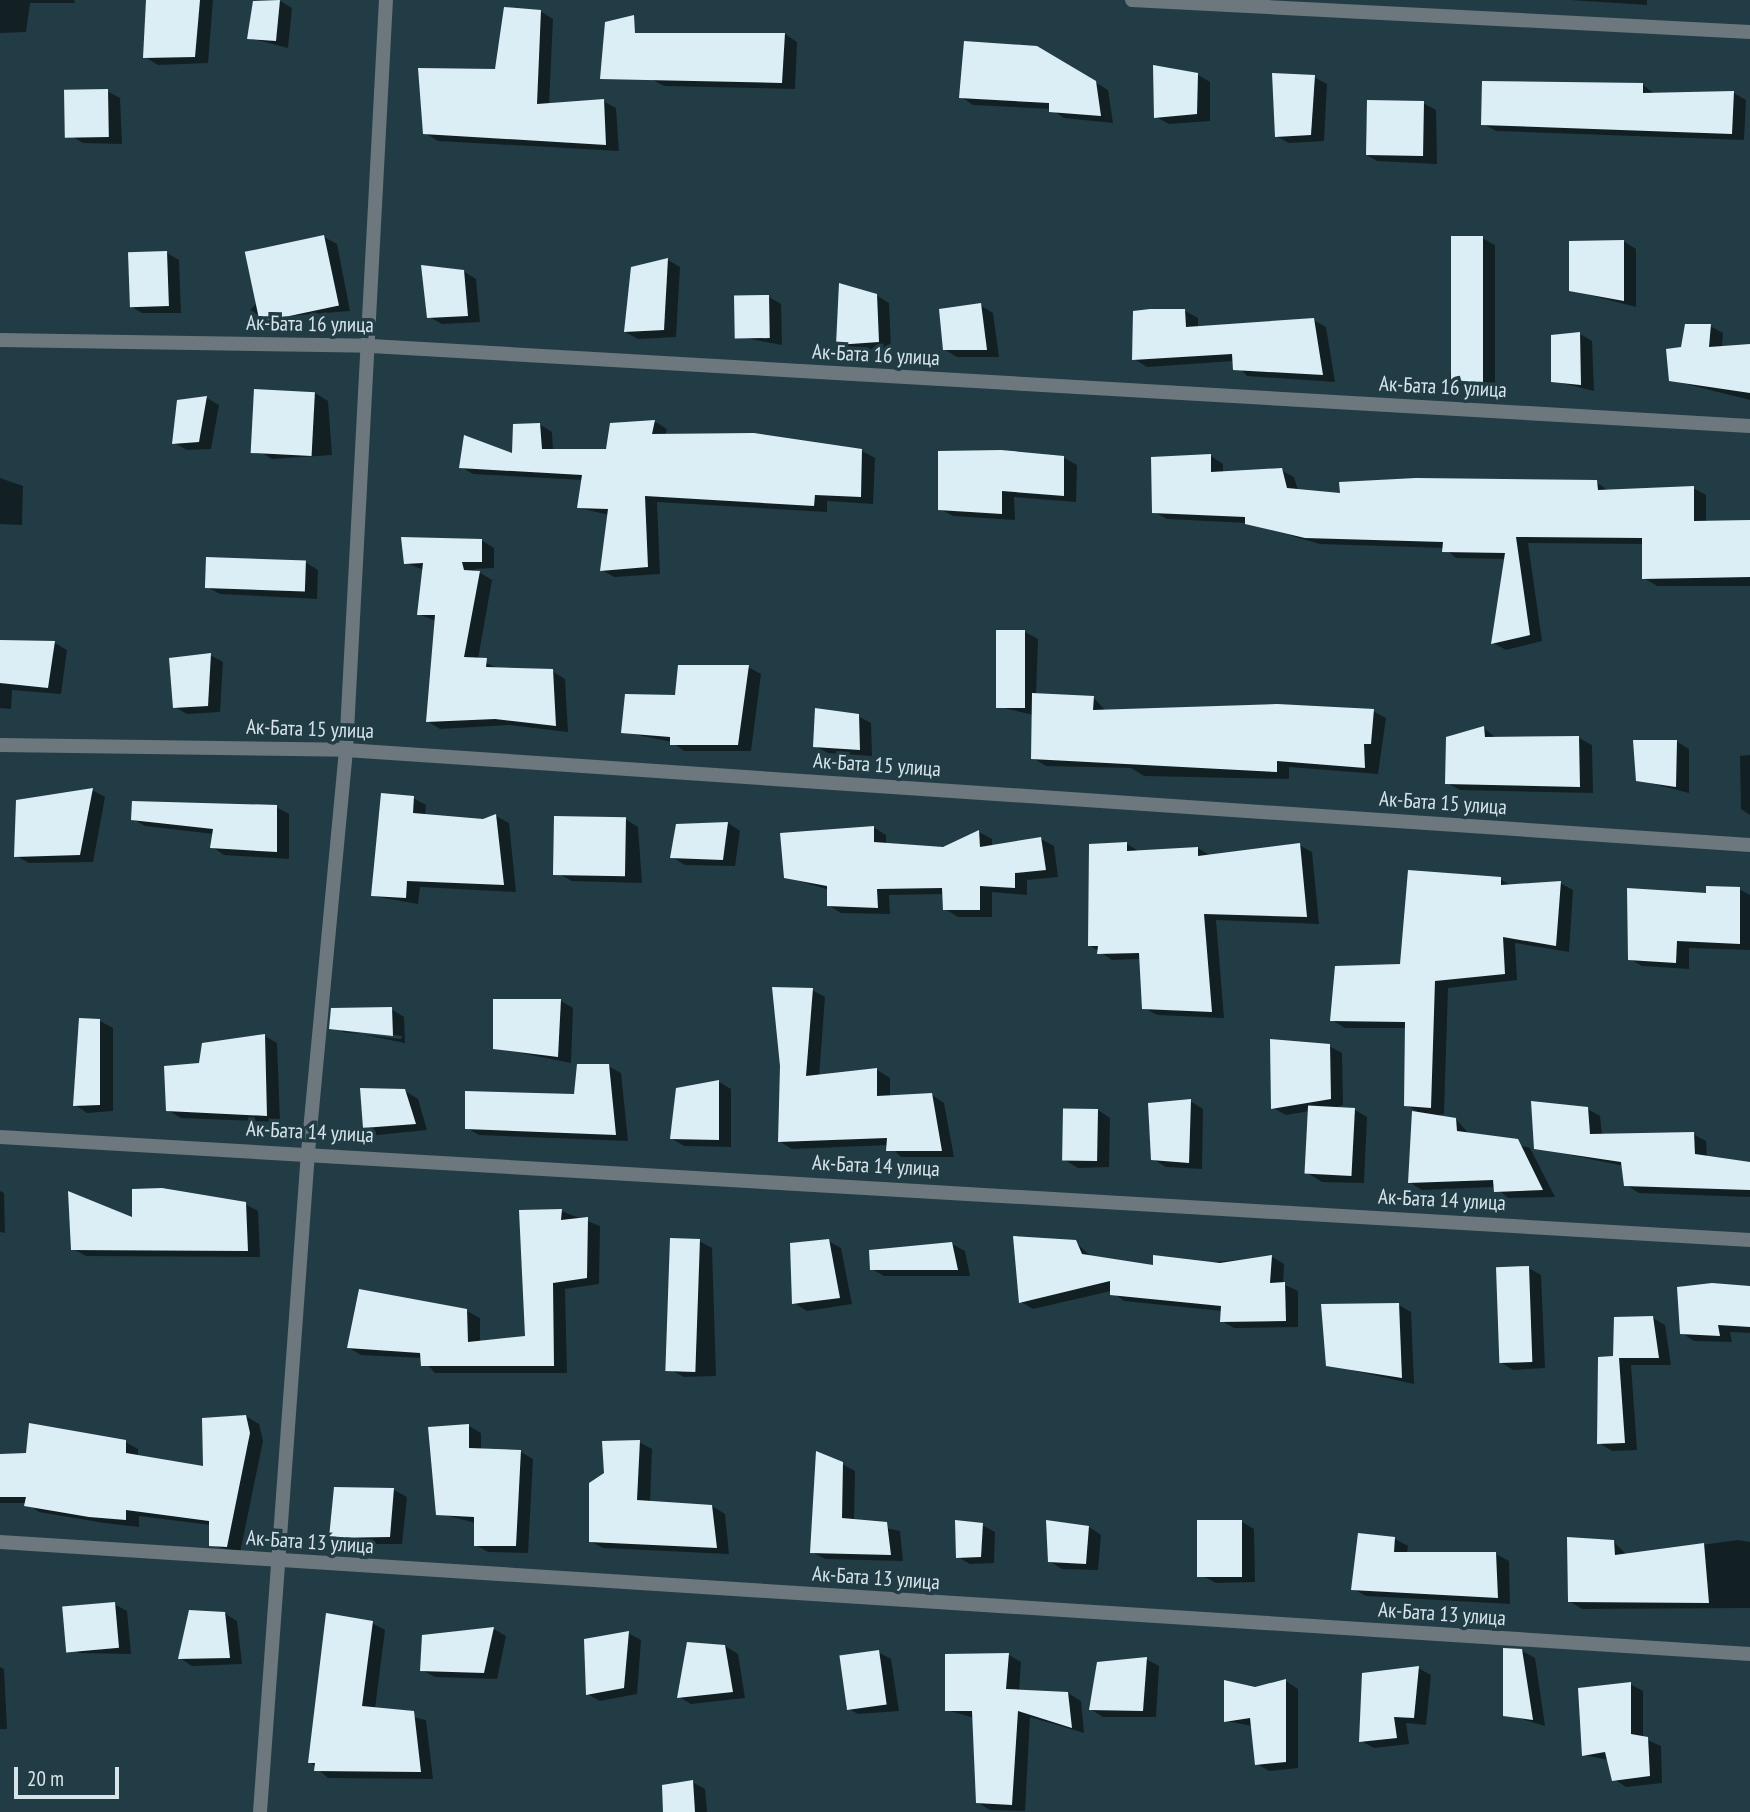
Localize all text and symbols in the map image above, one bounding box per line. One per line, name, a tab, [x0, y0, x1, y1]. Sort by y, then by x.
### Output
street label: Ак-Бата 16 улица	[246, 310, 374, 338]
street label: Ак-Бата 16 улица	[811, 339, 941, 371]
street label: Ак-Бата 16 улица	[1378, 371, 1508, 403]
street label: Ак-Бата 15 улица	[246, 714, 374, 744]
street label: Ак-Бата 15 улица	[812, 748, 942, 782]
street label: Ак-Бата 15 улица	[1378, 786, 1508, 820]
street label: Ак-Бата 14 улица	[245, 1116, 375, 1148]
street label: Ак-Бата 14 улица	[811, 1150, 941, 1182]
street label: Ак-Бата 14 улица	[1377, 1184, 1507, 1216]
street label: Ак-Бата 13 улица	[245, 1525, 375, 1559]
street label: Ак-Бата 13 улица	[811, 1561, 941, 1595]
street label: Ак-Бата 13 улица	[1377, 1597, 1507, 1631]
scale bar	[18, 1752, 122, 1796]
text: 20 m	[27, 1765, 64, 1792]

